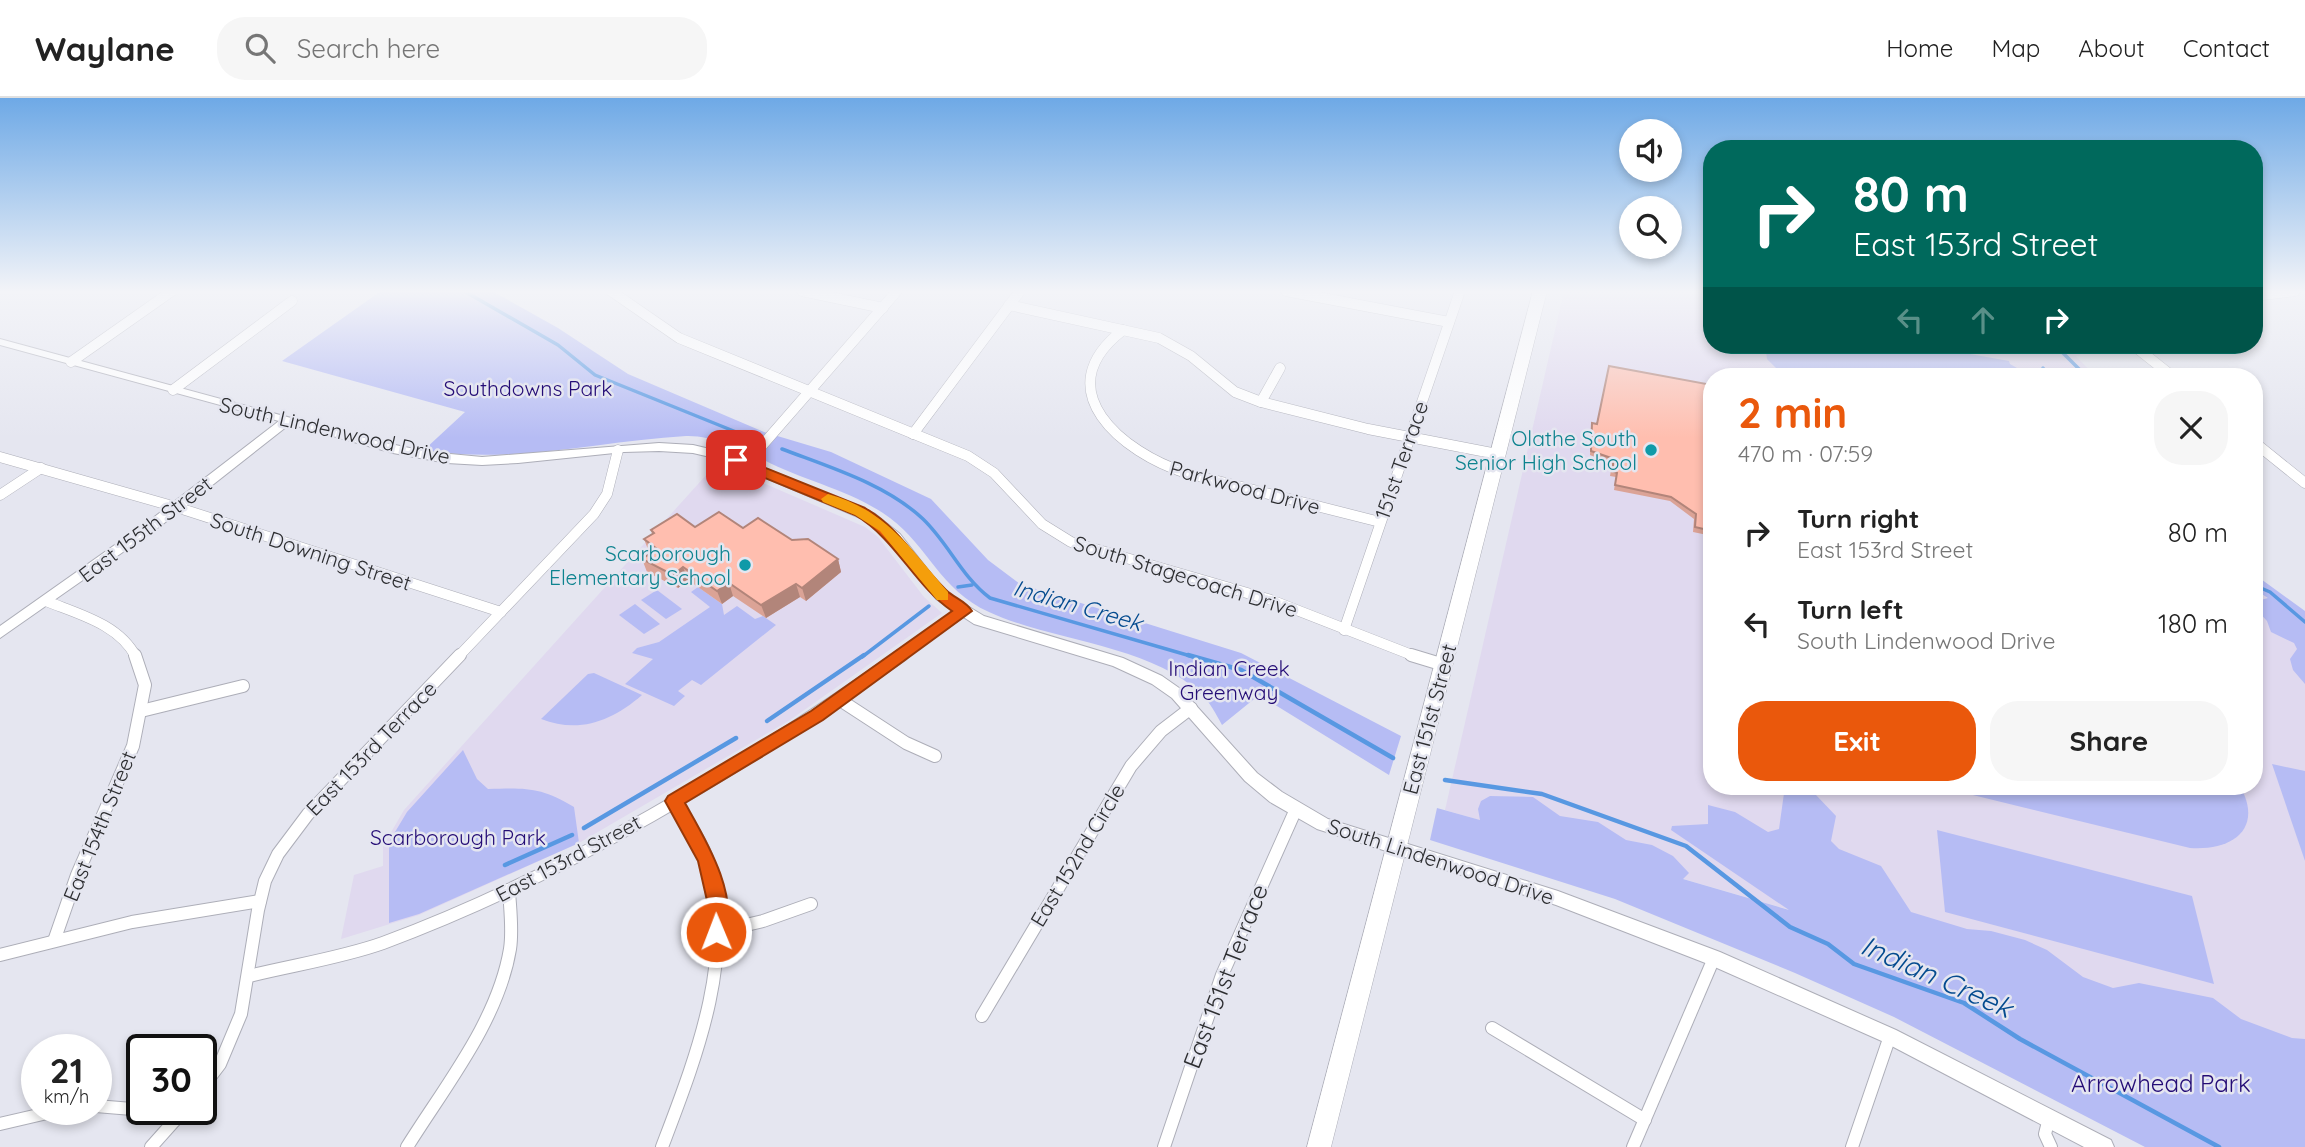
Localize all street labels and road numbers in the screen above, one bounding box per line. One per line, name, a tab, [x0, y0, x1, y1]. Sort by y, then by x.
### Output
street label: South Lindenwood Drive	[217, 391, 453, 469]
street label: 151st Terrace	[1369, 398, 1433, 522]
street label: Parkwood Drive	[1167, 454, 1323, 520]
street label: East 155th Street	[73, 470, 217, 588]
street label: South Downing Street	[207, 506, 415, 596]
street label: South Stagecoach Drive	[1071, 530, 1301, 622]
street label: East 151st Street	[1396, 641, 1462, 797]
street label: East 153rd Terrace	[300, 675, 442, 821]
street label: East 154th Street	[57, 747, 141, 905]
street label: East 152nd Circle	[1024, 779, 1130, 931]
street label: East 153rd Street	[491, 809, 645, 907]
street label: South Lindenwood Drive	[1325, 812, 1557, 910]
street label: East 151st Terrace	[1176, 880, 1274, 1072]

